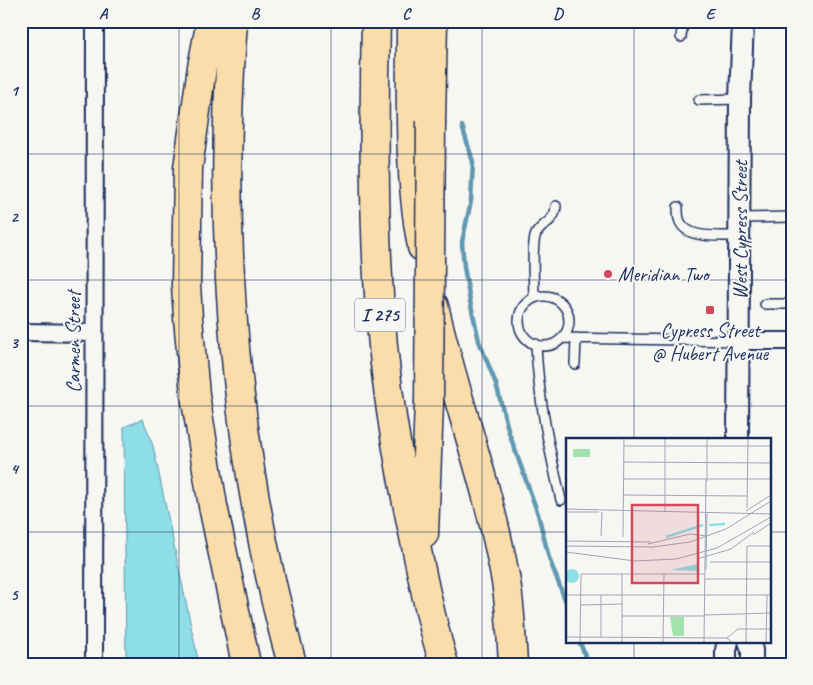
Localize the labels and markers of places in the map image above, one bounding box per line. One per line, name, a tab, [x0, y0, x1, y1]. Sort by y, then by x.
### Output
place label: Meridian Two	[618, 262, 711, 287]
marker: Meridian Two	[602, 268, 614, 280]
marker: Cypress Street @ Hubert Avenue	[704, 304, 716, 316]
place label: Cypress Street @ Hubert Avenue	[652, 318, 769, 366]

